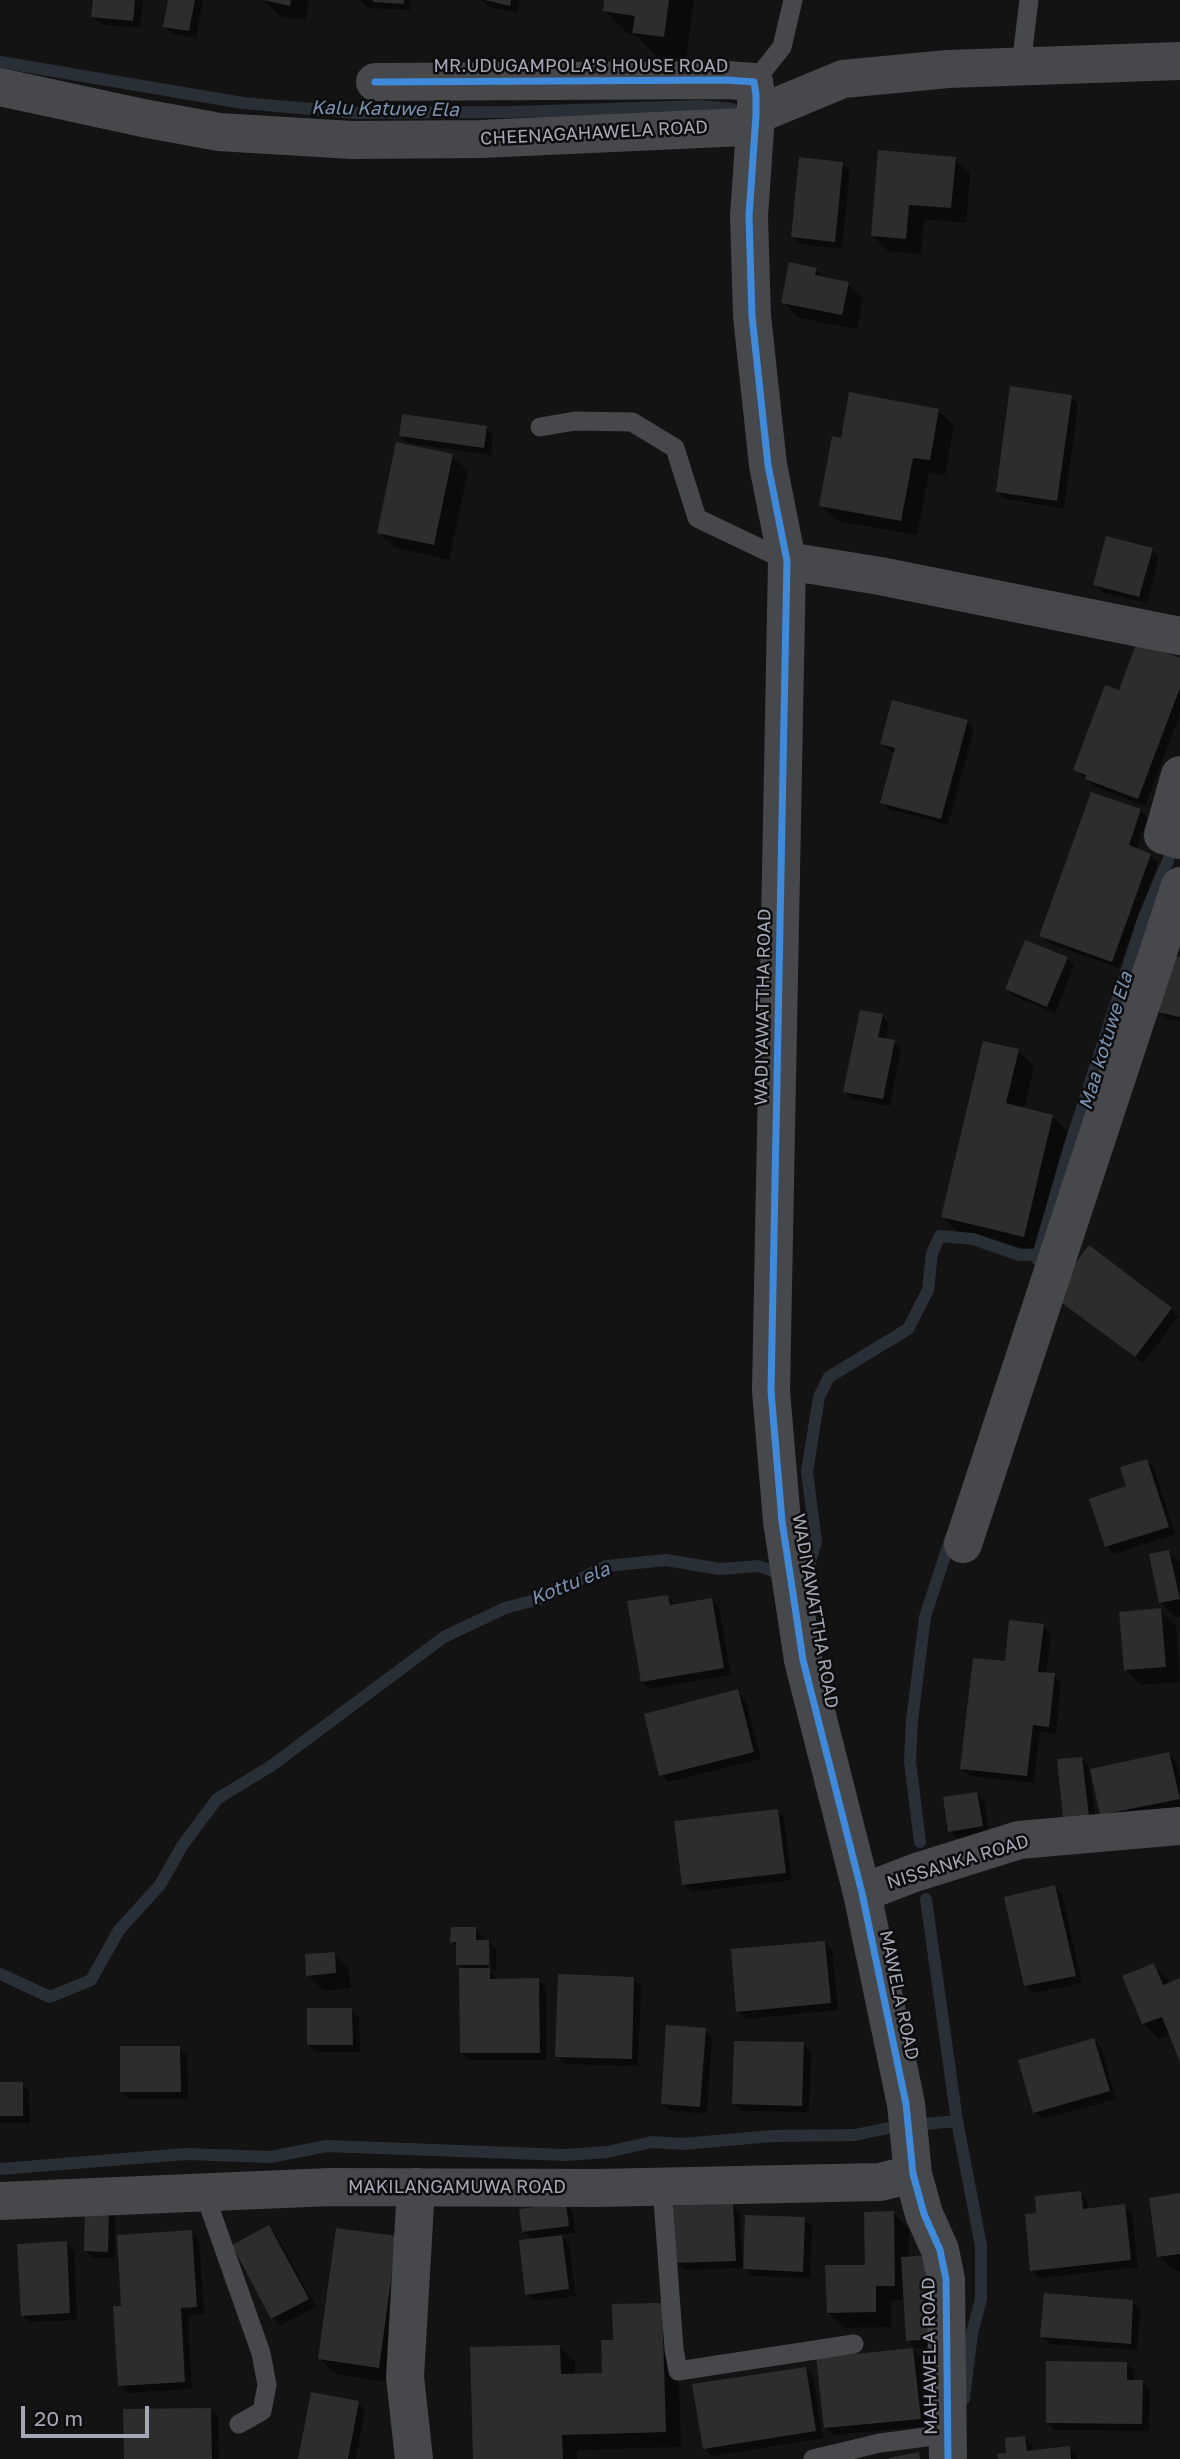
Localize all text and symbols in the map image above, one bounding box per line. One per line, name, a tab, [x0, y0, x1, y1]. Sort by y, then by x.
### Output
street label: MR.UDUGAMPOLA'S HOUSE ROAD	[434, 55, 728, 77]
water label: Kalu Katuwe Ela	[311, 96, 459, 122]
street label: CHEENAGAHAWELA ROAD	[480, 116, 708, 150]
street label: WADIYAWATTHA ROAD	[750, 908, 776, 1106]
water label: Maa kotuwe Ela	[1074, 969, 1138, 1113]
street label: WADIYAWATTHA ROAD	[787, 1512, 843, 1710]
water label: Kottu ela	[527, 1558, 613, 1610]
street label: NISSANKA ROAD	[884, 1830, 1032, 1894]
street label: MAWELA ROAD	[875, 1928, 923, 2062]
street label: MAKILANGAMUWA ROAD	[348, 2176, 566, 2198]
street label: MAHAWELA ROAD	[918, 2277, 942, 2435]
scale bar	[24, 2392, 152, 2436]
text: 20 m	[34, 2405, 83, 2431]

